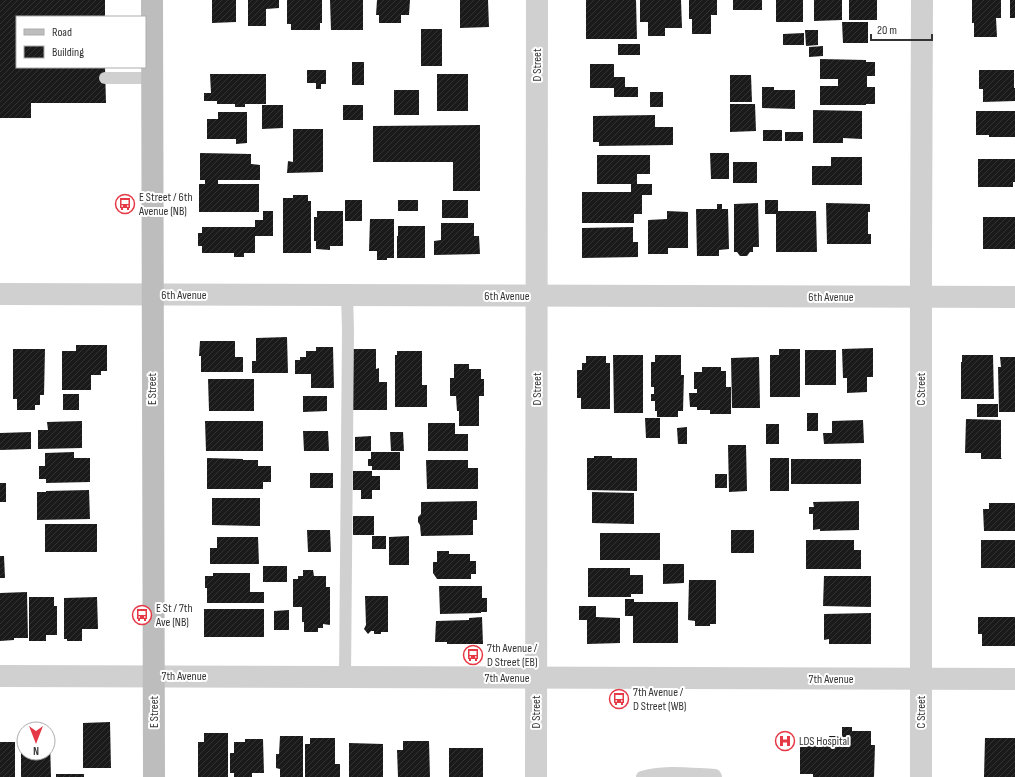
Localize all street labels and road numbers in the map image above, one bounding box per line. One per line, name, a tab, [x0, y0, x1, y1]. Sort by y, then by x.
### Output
street label: D Street	[530, 48, 545, 82]
street label: 6th Avenue	[161, 288, 207, 303]
street label: 6th Avenue	[484, 289, 530, 304]
street label: 6th Avenue	[808, 290, 854, 305]
street label: D Street	[530, 372, 545, 406]
street label: C Street	[914, 372, 929, 406]
street label: E Street	[145, 373, 160, 405]
street label: 7th Avenue	[162, 669, 207, 684]
street label: 7th Avenue	[485, 671, 530, 686]
street label: 7th Avenue	[809, 672, 854, 687]
street label: D Street	[529, 695, 544, 729]
street label: C Street	[914, 695, 929, 729]
street label: E Street	[147, 696, 162, 728]

